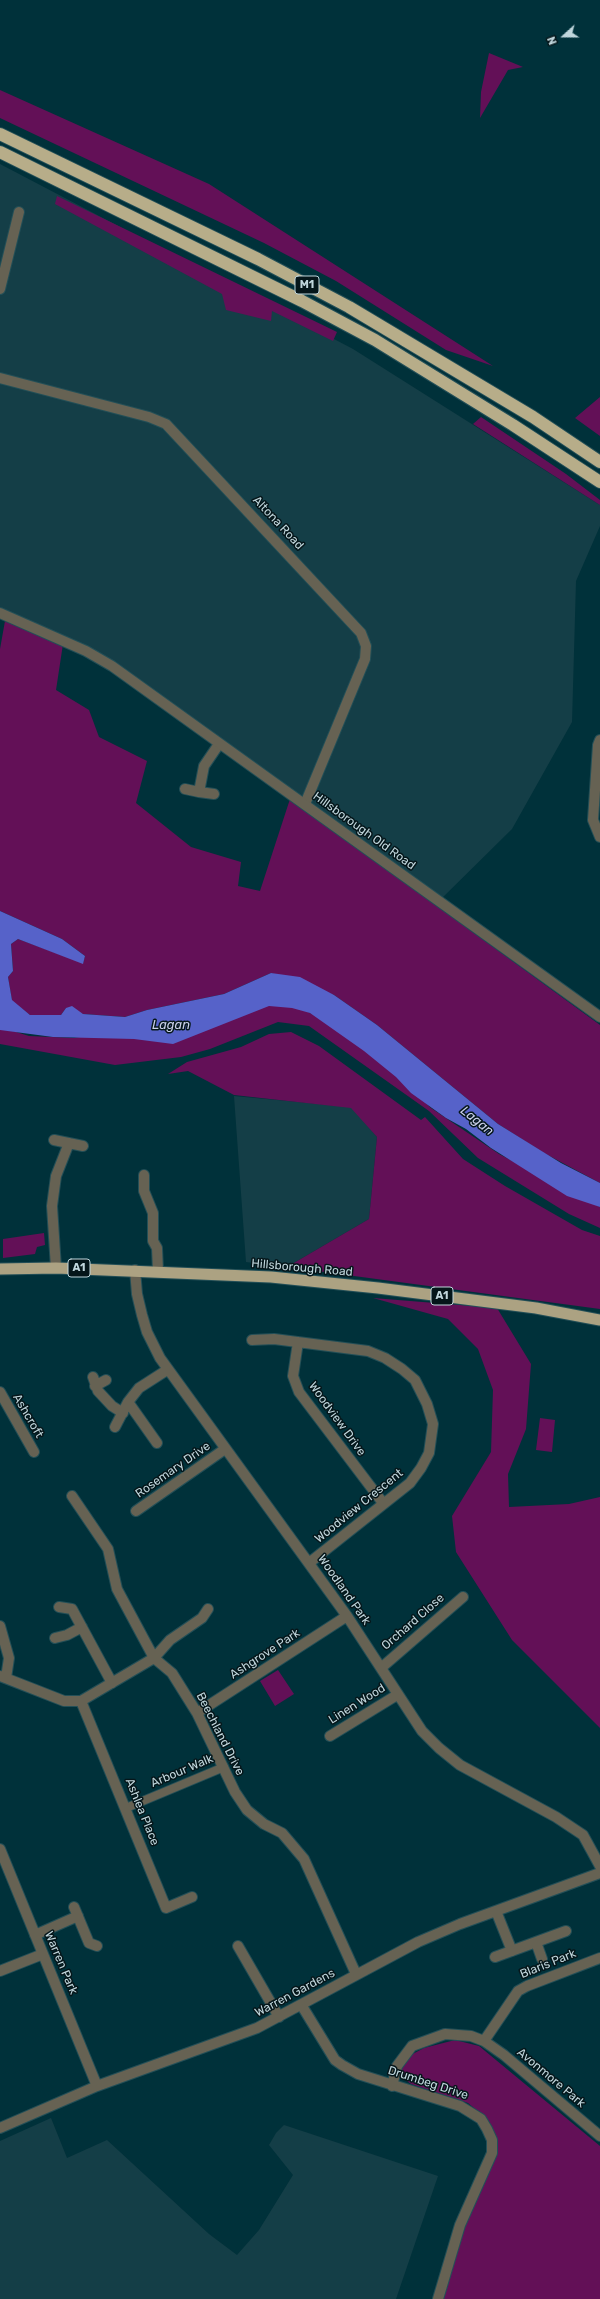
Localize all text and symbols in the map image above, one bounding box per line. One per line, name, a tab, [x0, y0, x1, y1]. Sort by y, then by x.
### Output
north arrow	[544, 16, 584, 56]
text: N	[545, 34, 560, 47]
road number: M1	[295, 276, 319, 294]
street label: Altona Road	[250, 493, 306, 553]
street label: Hillsborough Old Road	[310, 789, 418, 873]
water label: Lagan	[152, 1017, 190, 1033]
water label: Lagan	[457, 1103, 497, 1139]
street label: Hillsborough Road	[251, 1256, 353, 1280]
road number: A1	[68, 1259, 90, 1277]
road number: A1	[431, 1287, 453, 1305]
street label: Woodview Drive	[305, 1379, 369, 1459]
street label: Ashcroft	[10, 1391, 46, 1441]
street label: Rosemary Drive	[133, 1439, 213, 1501]
street label: Woodview Crescent	[312, 1466, 406, 1546]
street label: Woodland Park	[315, 1552, 373, 1628]
street label: Orchard Close	[379, 1591, 447, 1653]
street label: Ashgrove Park	[227, 1626, 303, 1682]
street label: Linen Wood	[326, 1681, 388, 1727]
street label: Beechland Drive	[193, 1690, 247, 1778]
street label: Arbour Walk	[149, 1751, 215, 1791]
street label: Ashlea Place	[122, 1776, 162, 1848]
street label: Warren Park	[41, 1929, 81, 1997]
street label: Blaris Park	[518, 1946, 578, 1982]
street label: Warren Gardens	[253, 1966, 337, 2020]
street label: Avonmore Park	[514, 2045, 588, 2111]
street label: Drumbeg Drive	[386, 2063, 470, 2103]

